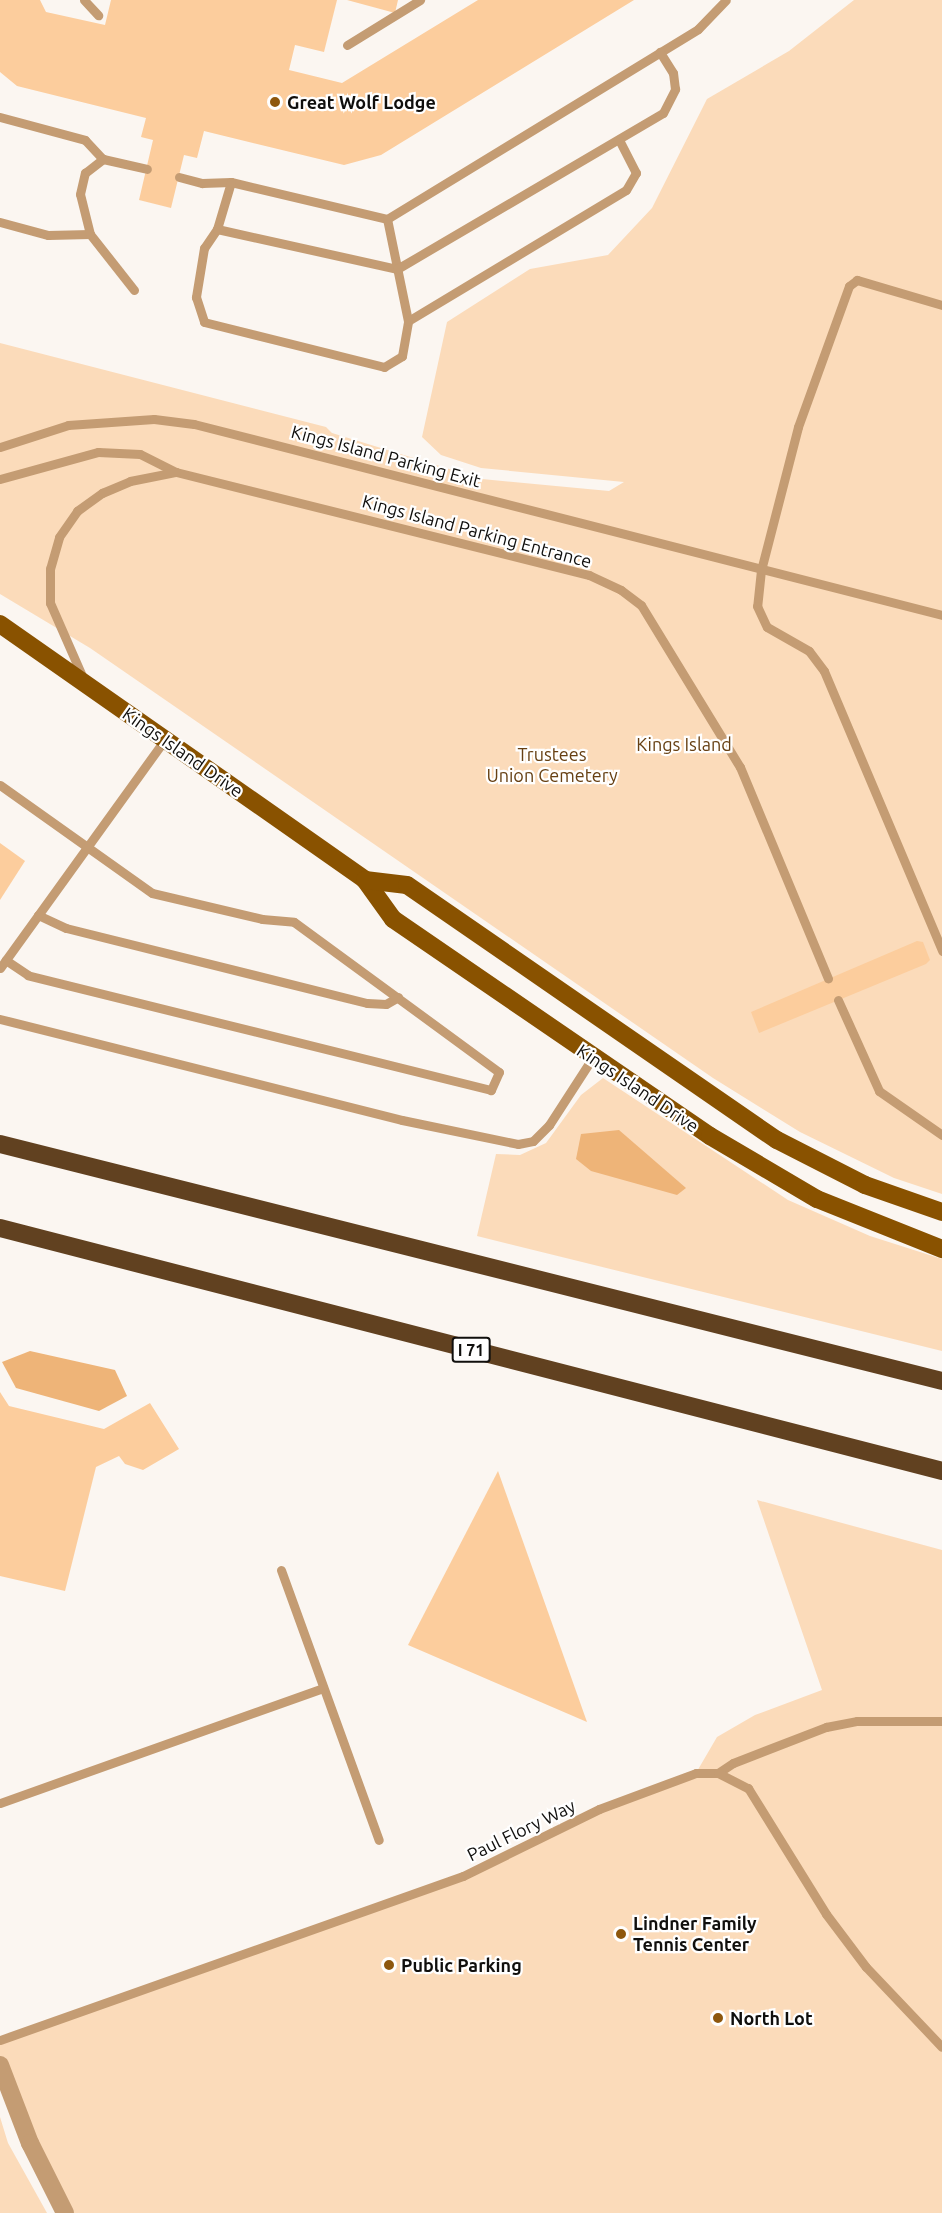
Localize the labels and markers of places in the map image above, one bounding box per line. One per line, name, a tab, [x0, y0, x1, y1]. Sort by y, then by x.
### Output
place label: Great Wolf Lodge	[287, 91, 436, 113]
marker: Great Wolf Lodge	[268, 95, 282, 109]
place label: Lindner Family Tennis Center	[633, 1913, 757, 1956]
marker: Lindner Family Tennis Center	[614, 1927, 628, 1941]
place label: Public Parking	[401, 1954, 522, 1976]
marker: Public Parking	[382, 1958, 396, 1972]
place label: North Lot	[730, 2007, 813, 2029]
marker: North Lot	[711, 2011, 725, 2025]

